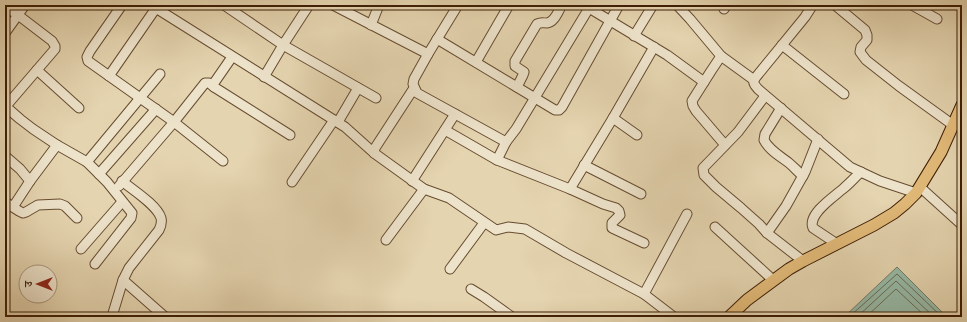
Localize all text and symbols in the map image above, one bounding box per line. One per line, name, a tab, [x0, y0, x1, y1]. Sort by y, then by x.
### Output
north arrow	[18, 264, 58, 304]
text: उ	[21, 280, 37, 288]

